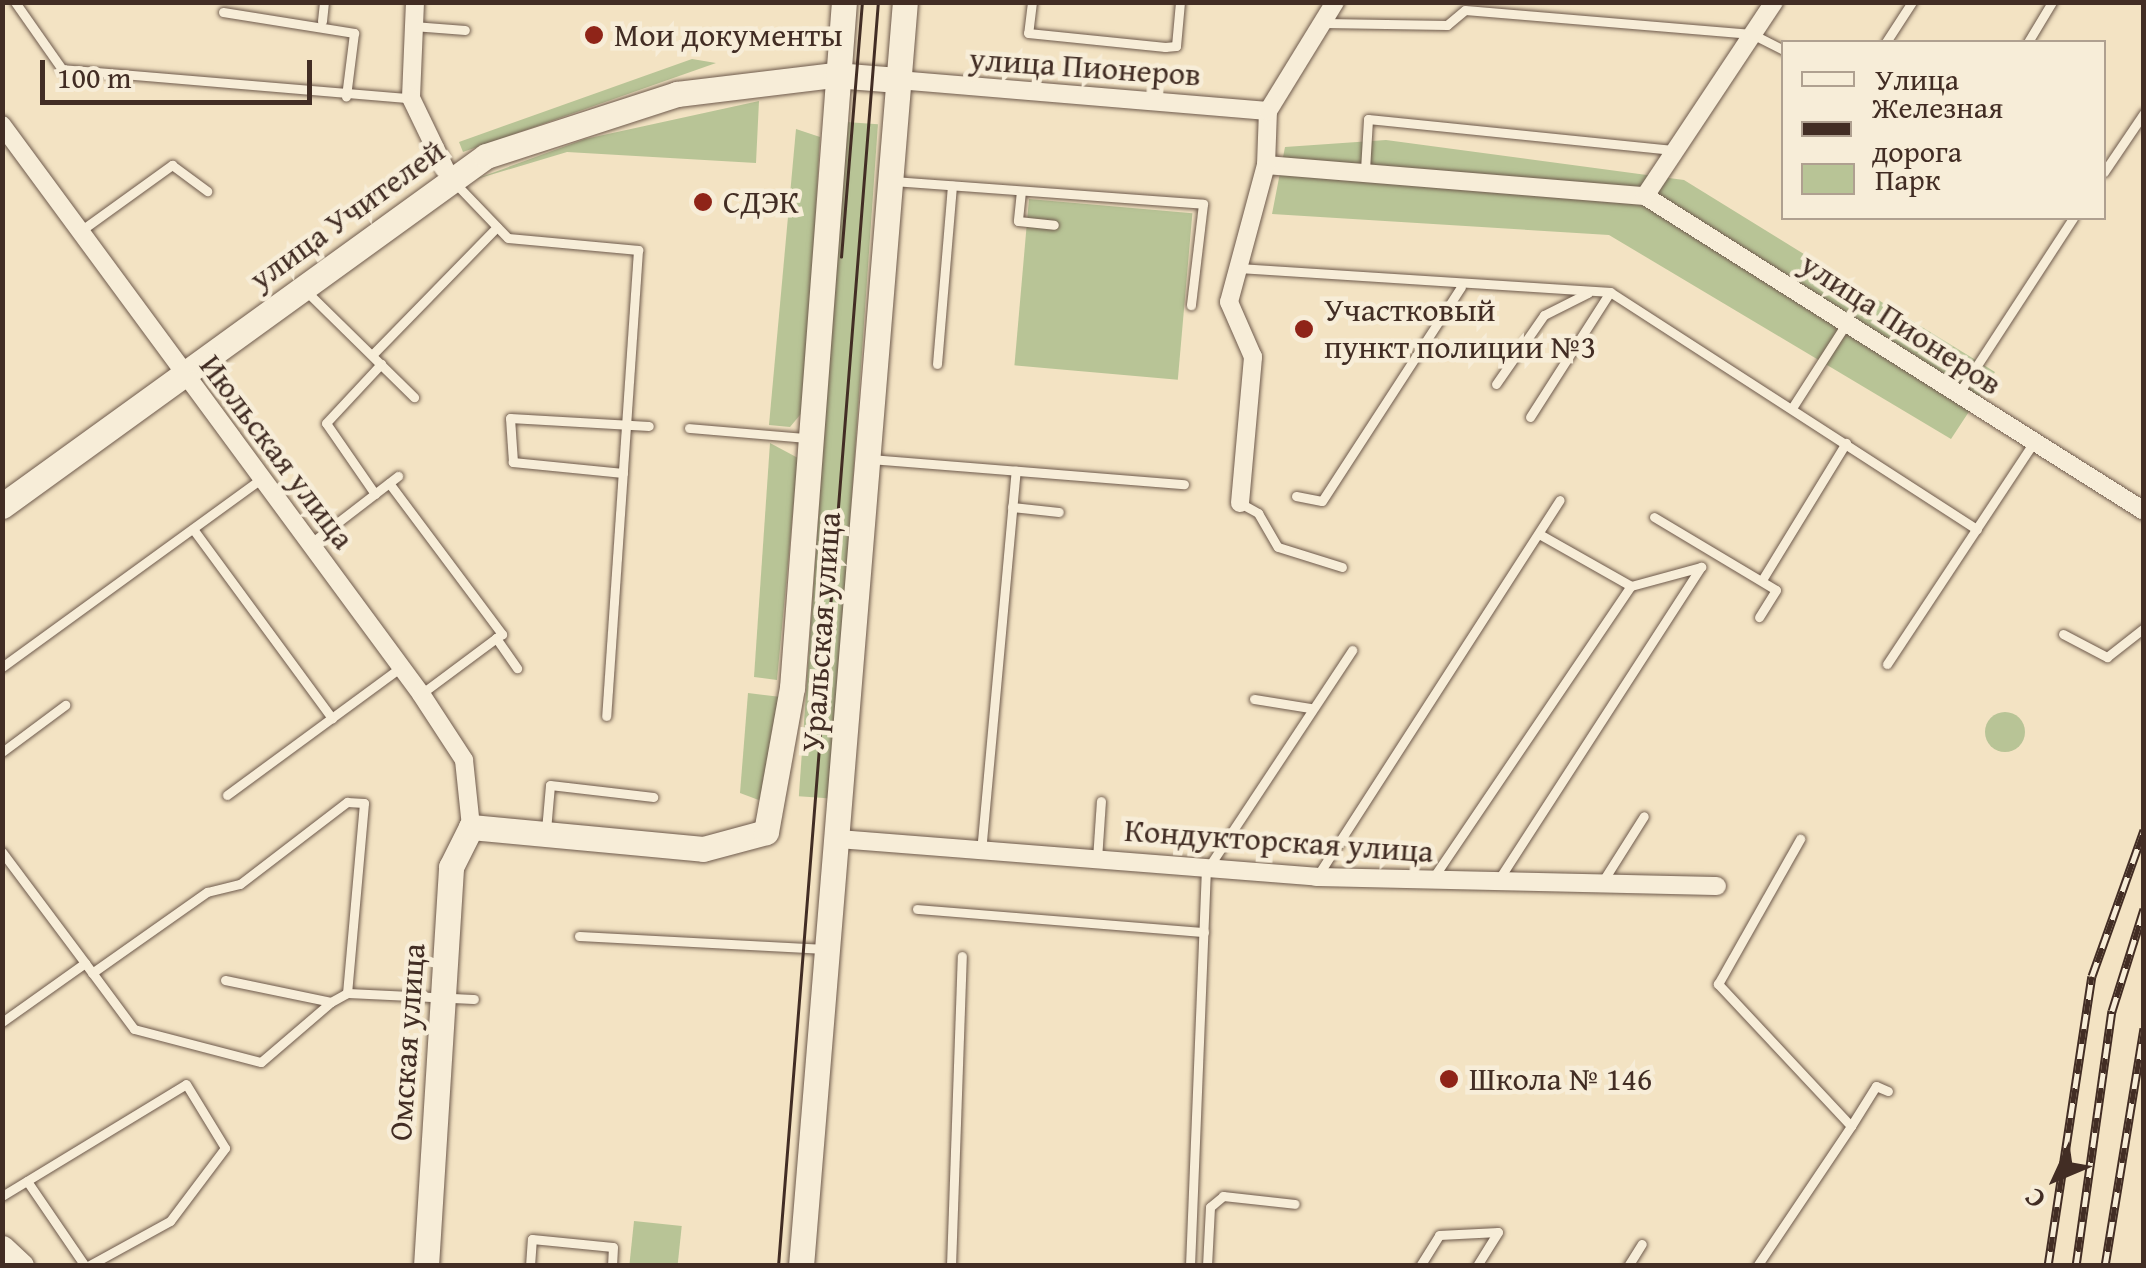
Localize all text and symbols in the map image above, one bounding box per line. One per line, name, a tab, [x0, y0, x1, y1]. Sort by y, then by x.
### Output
place label: Мои документы	[614, 16, 843, 54]
marker: Мои документы	[583, 24, 605, 46]
scale bar	[45, 40, 318, 102]
street label: улица Пионеров	[968, 40, 1202, 94]
legend	[1781, 40, 2106, 220]
text: 100 m	[57, 55, 131, 99]
text: Улица	[1875, 57, 1959, 101]
text: Железная дорога	[1872, 85, 2003, 173]
street label: улица Учителей	[242, 132, 452, 298]
text: Парк	[1875, 157, 1941, 201]
place label: СДЭК	[723, 183, 799, 221]
marker: СДЭК	[692, 191, 714, 213]
street label: улица Пионеров	[1793, 245, 2009, 403]
place label: Участковый пункт полиции №3	[1324, 292, 1596, 367]
marker: Участковый пункт полиции №3	[1293, 318, 1315, 340]
street label: Июльская улица	[191, 347, 363, 557]
street label: Уральская улица	[793, 511, 849, 753]
street label: Кондукторская улица	[1123, 811, 1435, 871]
street label: Омская улица	[381, 942, 433, 1142]
place label: Школа № 146	[1469, 1060, 1652, 1098]
marker: Школа № 146	[1438, 1068, 1460, 1090]
north arrow	[2006, 1128, 2106, 1228]
text: С	[2014, 1179, 2054, 1219]

